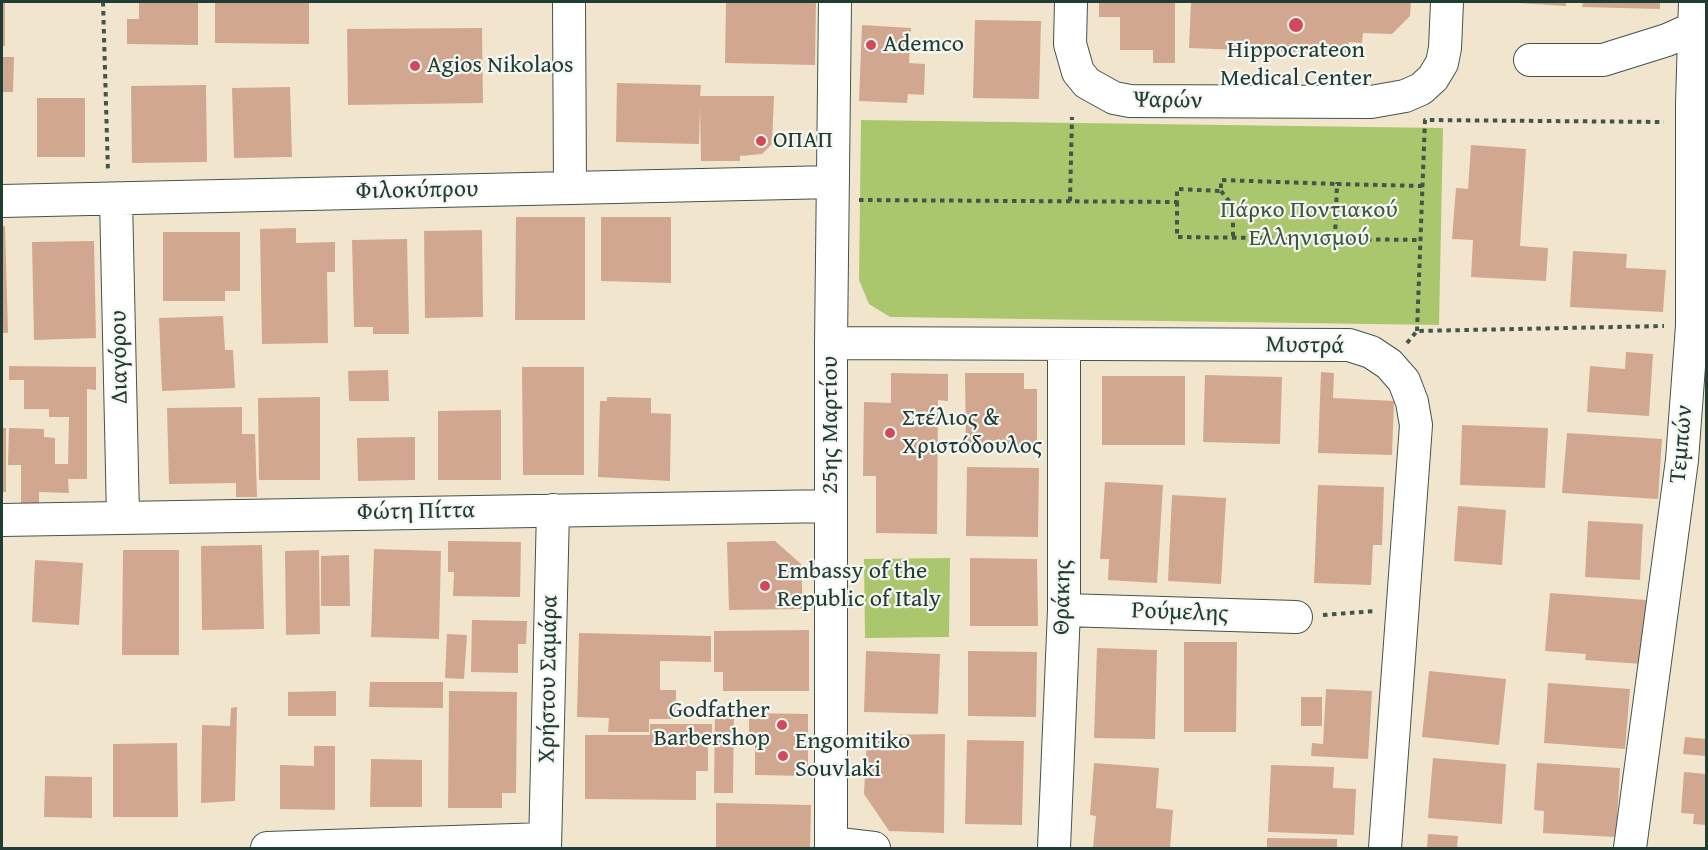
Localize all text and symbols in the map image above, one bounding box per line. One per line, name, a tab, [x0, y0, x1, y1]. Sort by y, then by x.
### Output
marker: Hippocrateon Medical Center	[1287, 16, 1305, 34]
place label: Ademco	[883, 31, 964, 59]
place label: Hippocrateon Medical Center	[1220, 37, 1372, 93]
marker: Ademco	[864, 38, 878, 52]
place label: Agios Nikolaos	[427, 52, 574, 80]
marker: Agios Nikolaos	[408, 59, 422, 73]
street label: Ψαρών	[1133, 86, 1203, 116]
place label: ΟΠΑΠ	[773, 127, 833, 155]
marker: ΟΠΑΠ	[754, 134, 768, 148]
street label: Φιλοκύπρου	[355, 176, 479, 206]
park label: Πάρκο Ποντιακού Ελληνισμού	[1220, 197, 1398, 253]
street label: Διαγόρου	[105, 310, 135, 404]
street label: Μυστρά	[1265, 331, 1345, 361]
street label: 25ης Μαρτίου	[817, 356, 845, 494]
street label: Τεμπών	[1664, 404, 1700, 484]
place label: Στέλιος & Χριστόδουλος	[902, 405, 1042, 461]
marker: Στέλιος & Χριστόδουλος	[883, 426, 897, 440]
street label: Φώτη Πίττα	[357, 497, 475, 527]
place label: Embassy of the Republic of Italy	[777, 558, 941, 614]
street label: Θράκης	[1048, 559, 1078, 635]
marker: Embassy of the Republic of Italy	[758, 579, 772, 593]
street label: Χρήστου Σαμάρα	[533, 595, 565, 763]
street label: Ρούμελης	[1131, 597, 1229, 629]
place label: Godfather Barbershop	[653, 697, 770, 753]
marker: Godfather Barbershop	[775, 718, 789, 732]
place label: Engomitiko Souvlaki	[795, 728, 910, 784]
marker: Engomitiko Souvlaki	[776, 749, 790, 763]

